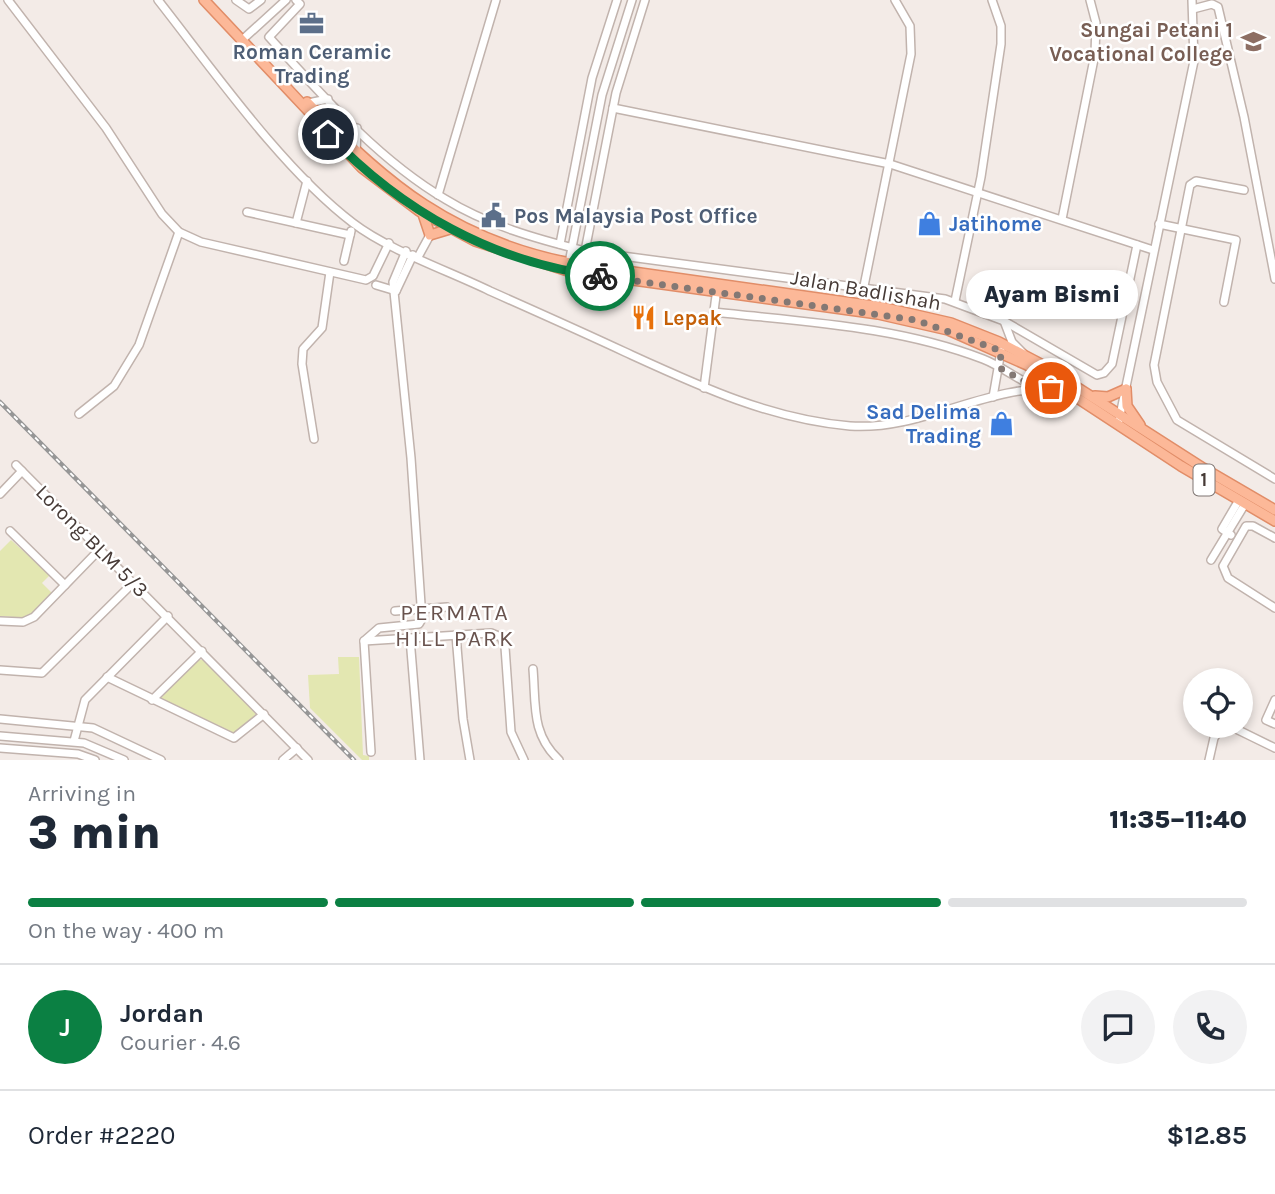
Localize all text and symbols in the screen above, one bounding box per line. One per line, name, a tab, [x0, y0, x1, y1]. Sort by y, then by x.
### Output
office icon: Roman Ceramic Trading	[298, 9, 326, 37]
place label: Sungai Petani 1 Vocational College	[1049, 18, 1233, 66]
school or university icon: Sungai Petani 1 Vocational College	[1239, 28, 1267, 56]
place label: Roman Ceramic Trading	[233, 40, 391, 88]
pin	[298, 104, 358, 164]
icon: home	[309, 115, 347, 153]
public building icon: Pos Malaysia Post Office	[480, 202, 508, 230]
place label: Pos Malaysia Post Office	[514, 204, 758, 228]
shop icon: Jatihome	[915, 210, 943, 238]
place label: Jatihome	[949, 212, 1042, 236]
courier	[565, 241, 635, 311]
icon: bike	[581, 257, 619, 295]
street label: Jalan Badlishah	[789, 265, 943, 315]
callout: Ayam Bismi	[965, 269, 1137, 318]
text: Ayam Bismi	[984, 281, 1120, 308]
restaurant icon: Lepak	[629, 304, 657, 332]
place label: Lepak	[663, 306, 723, 330]
pin	[1021, 358, 1081, 418]
icon: bag	[1032, 369, 1070, 407]
place label: Sad Delima Trading	[866, 400, 981, 448]
shop icon: Sad Delima Trading	[987, 410, 1015, 438]
road number: 1	[1194, 464, 1214, 495]
street label: Lorong BLM 5/3	[31, 480, 153, 602]
district label: PERMATA HILL PARK	[395, 599, 515, 652]
map controls	[1183, 668, 1253, 738]
button: locate	[1183, 668, 1253, 738]
text: Arriving in	[28, 780, 136, 807]
text: 11:35–11:40	[1109, 804, 1247, 835]
text: 3 min	[28, 806, 161, 860]
text: On the way · 400 m	[28, 917, 224, 944]
button: chat	[1081, 990, 1155, 1064]
button: phone	[1173, 990, 1247, 1064]
text: Jordan	[120, 998, 204, 1029]
text: J	[59, 1012, 71, 1043]
text: Courier · 4.6	[120, 1029, 241, 1056]
text: Order #2220	[28, 1120, 175, 1151]
text: $12.85	[1167, 1120, 1247, 1151]

